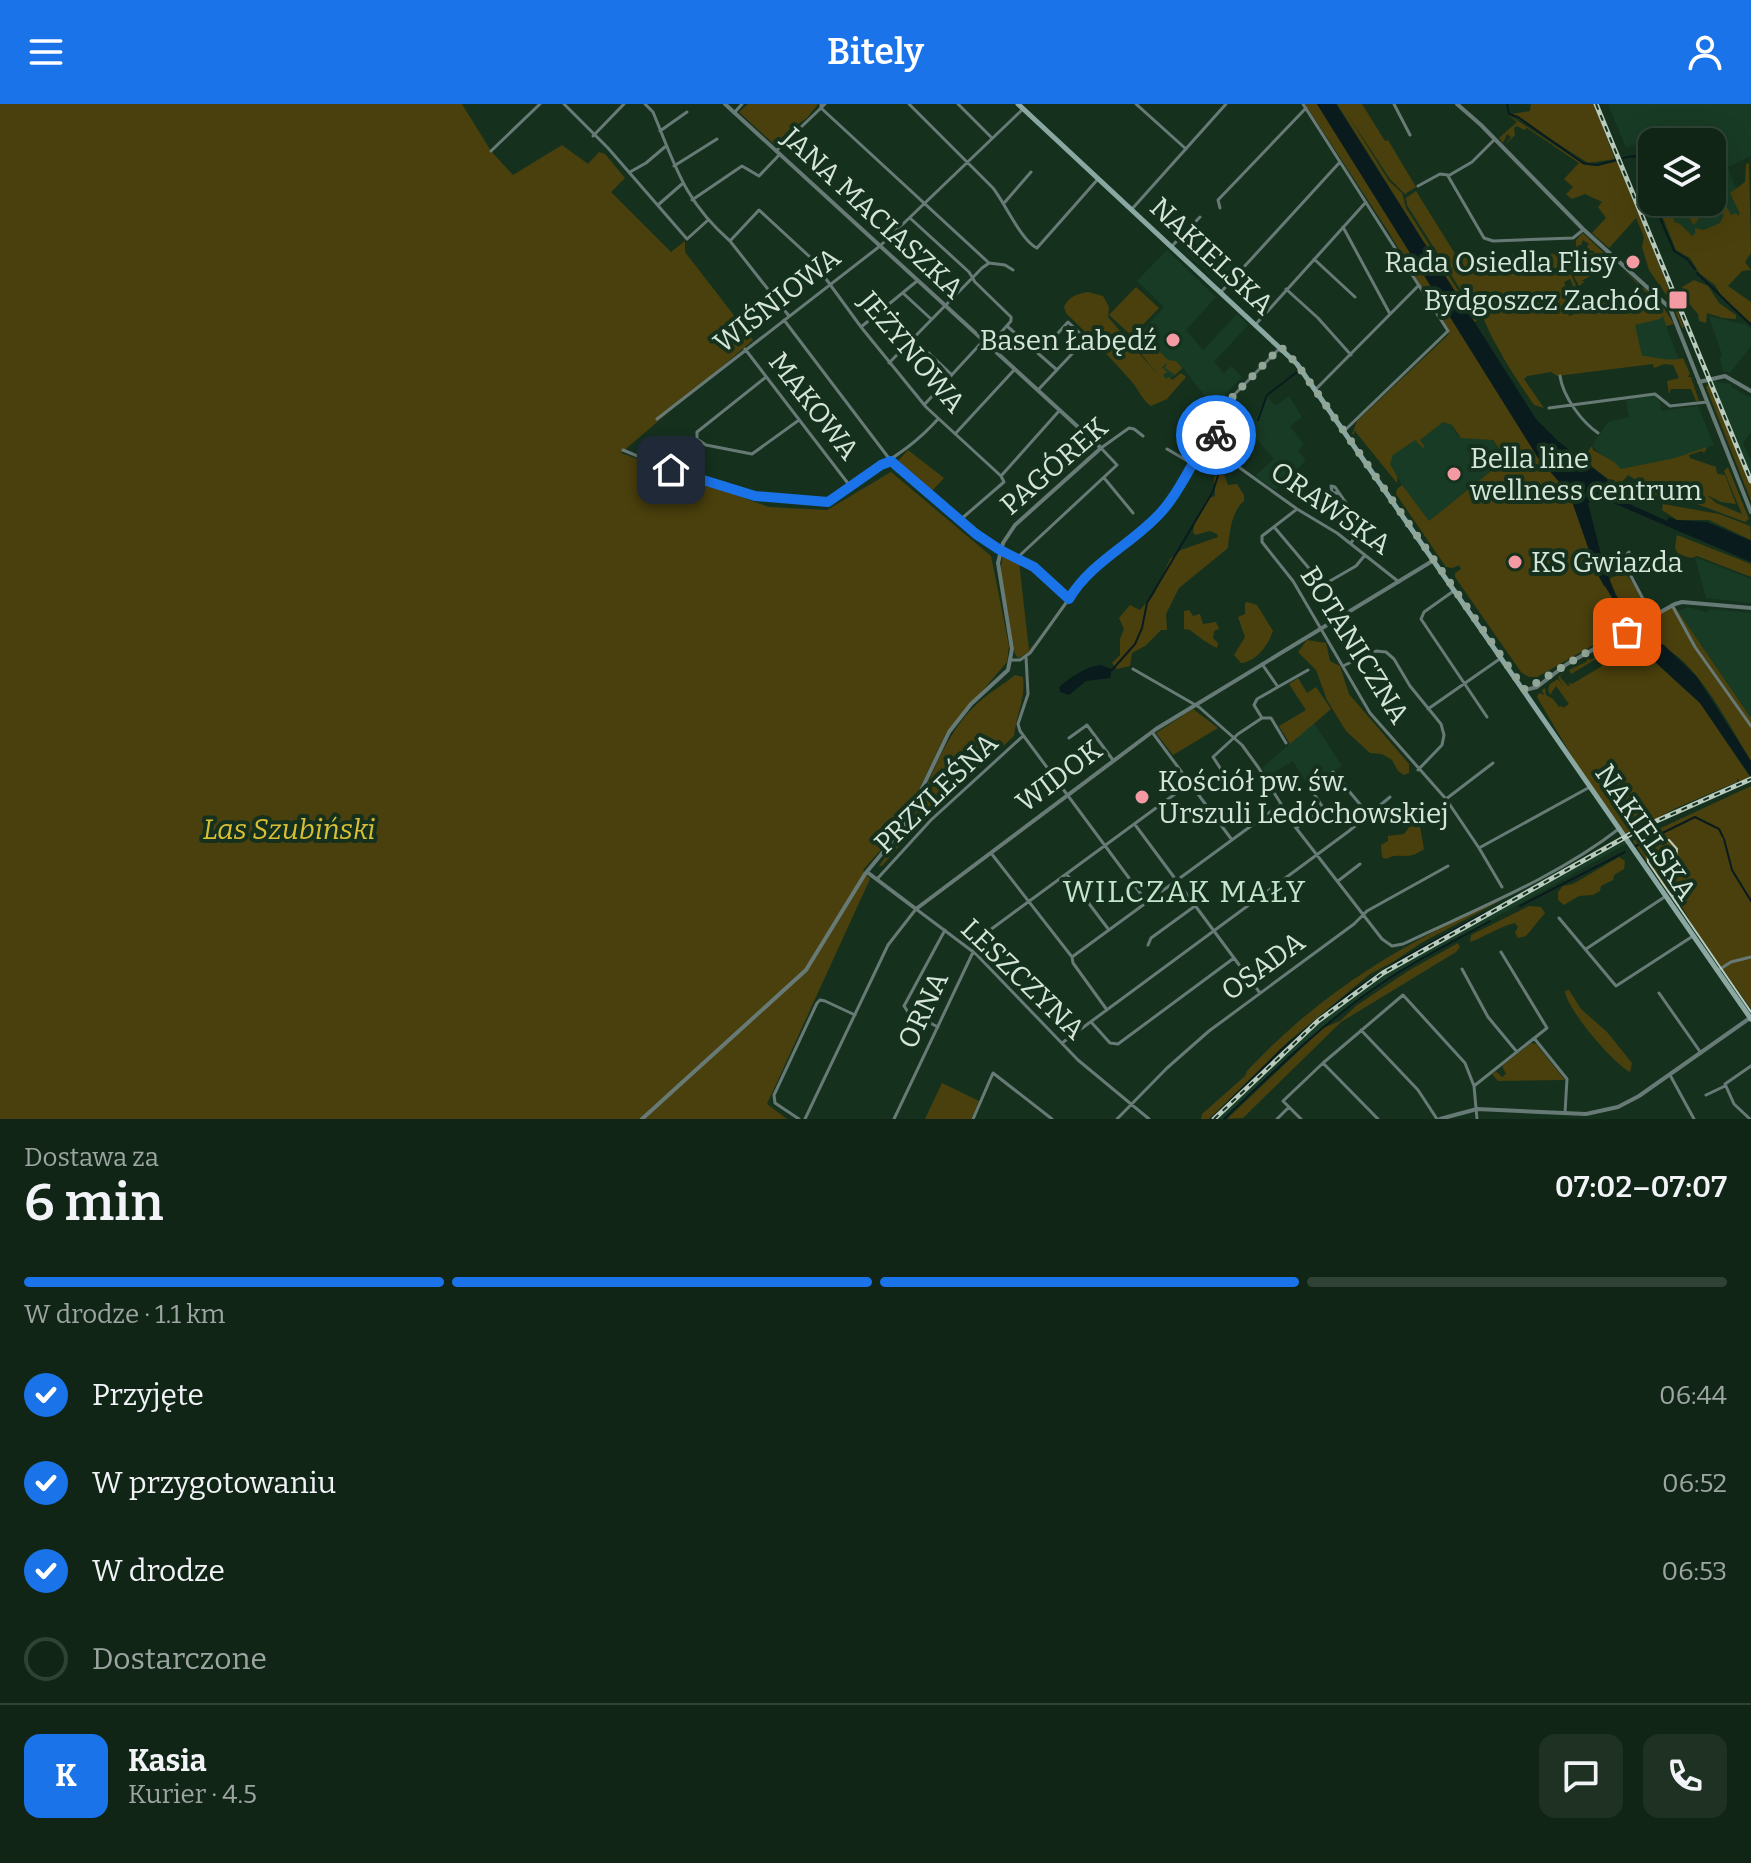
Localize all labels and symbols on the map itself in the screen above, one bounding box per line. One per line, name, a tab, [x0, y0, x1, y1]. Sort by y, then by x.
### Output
street label: JANA MACIASZKA	[775, 120, 970, 305]
street label: NAKIELSKA	[1144, 191, 1281, 322]
street label: WIŚNIOWA	[707, 240, 847, 360]
place label: Rada Osiedla Flisy	[1384, 246, 1617, 279]
marker: Rada Osiedla Flisy	[1624, 253, 1642, 271]
street label: JEŻYNOWA	[851, 284, 972, 419]
place label: Bydgoszcz Zachód	[1424, 284, 1660, 317]
marker: Bydgoszcz Zachód	[1667, 289, 1689, 311]
place label: Basen Łabędź	[980, 324, 1157, 357]
marker: Basen Łabędź	[1164, 331, 1182, 349]
street label: MAKOWA	[762, 346, 866, 466]
courier	[1176, 395, 1256, 475]
street label: PAGÓREK	[993, 410, 1115, 522]
pin	[637, 436, 705, 504]
place label: Bella line wellness centrum	[1469, 442, 1702, 507]
street label: ORAWSKA	[1265, 455, 1398, 562]
marker: Bella line wellness centrum	[1445, 465, 1463, 483]
place label: KS Gwiazda	[1531, 546, 1683, 579]
marker: KS Gwiazda	[1506, 553, 1524, 571]
street label: BOTANICZNA	[1294, 560, 1416, 730]
pin	[1593, 598, 1661, 666]
street label: PRZYLEŚNA	[867, 725, 1005, 860]
street label: WIDOK	[1010, 733, 1108, 819]
street label: NAKIELSKA	[1589, 758, 1704, 906]
place label: Kościół pw. św. Urszuli Ledóchowskiej	[1158, 765, 1448, 830]
marker: Kościół pw. św. Urszuli Ledóchowskiej	[1133, 788, 1151, 806]
park label: Las Szubiński	[203, 813, 375, 846]
district label: WILCZAK MAŁY	[1063, 874, 1307, 910]
street label: LESZCZYNA	[954, 912, 1092, 1046]
street label: OSADA	[1215, 925, 1311, 1007]
street label: ORNA	[891, 966, 955, 1053]

